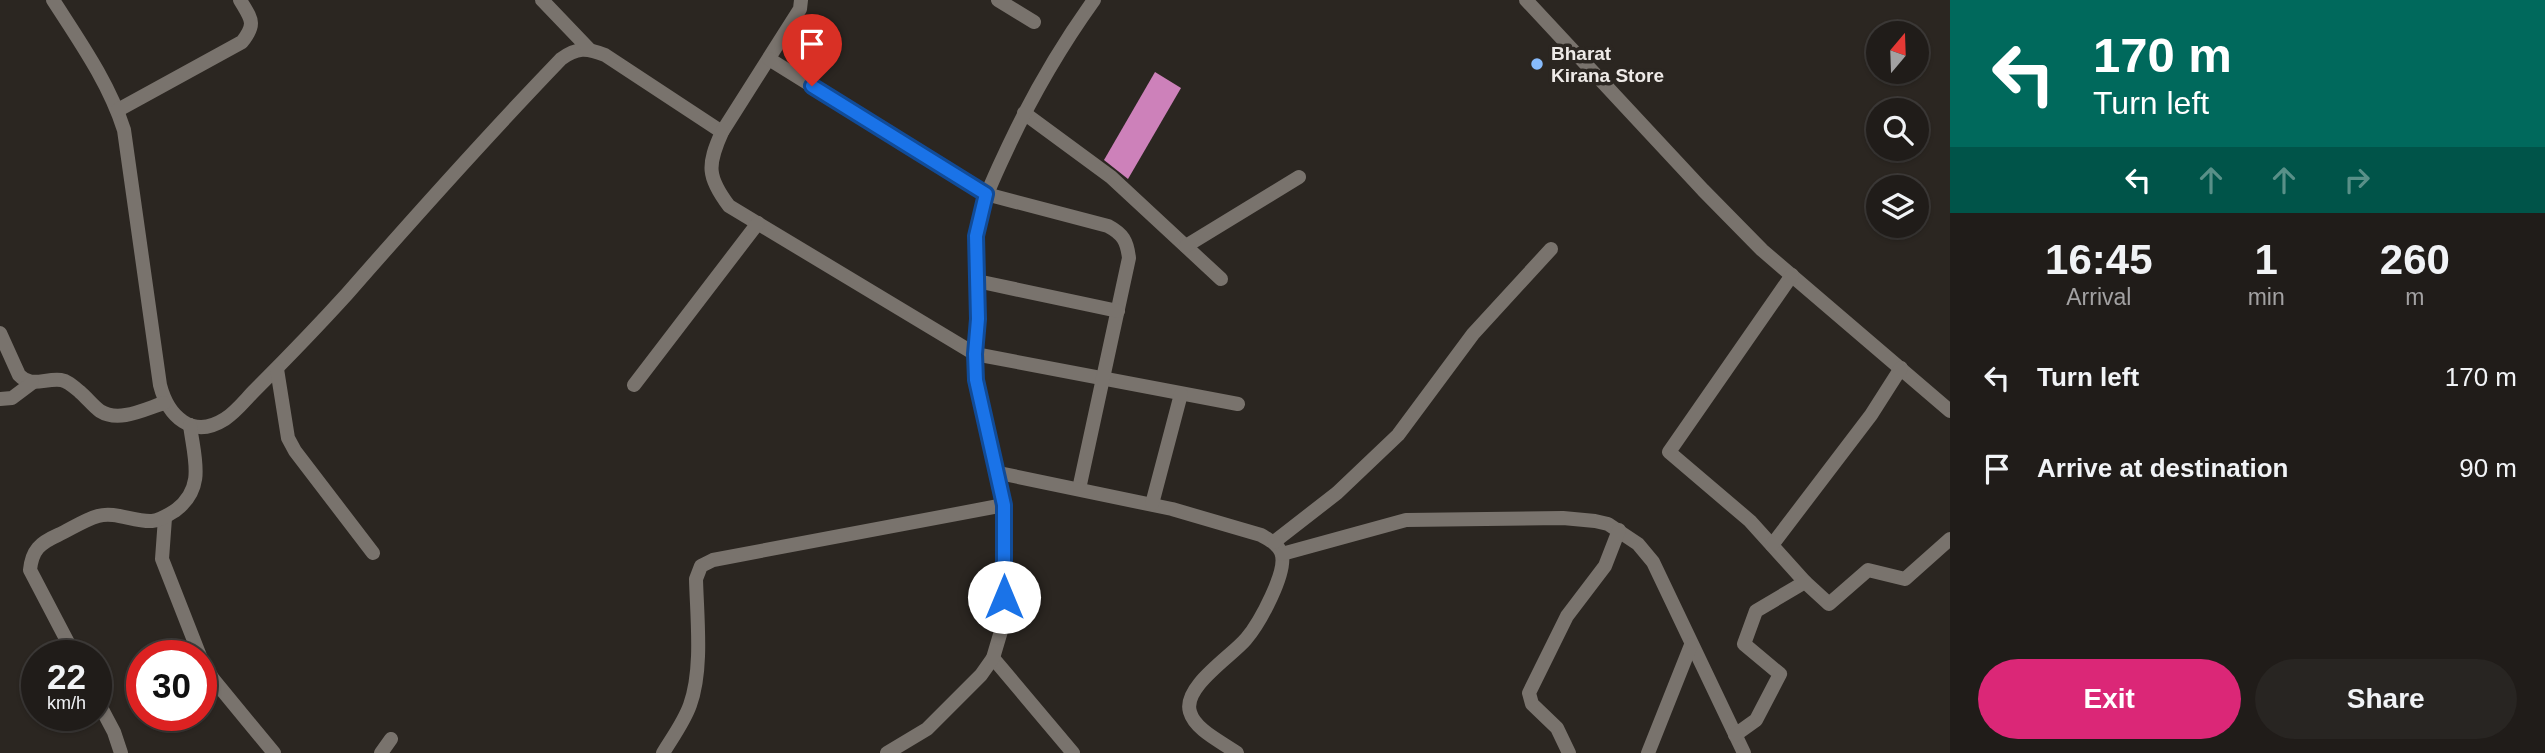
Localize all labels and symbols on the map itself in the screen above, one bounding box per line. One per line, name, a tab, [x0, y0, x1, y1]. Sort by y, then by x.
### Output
pin	[782, 14, 842, 86]
north arrow	[1866, 21, 1928, 84]
place label: Bharat Kirana Store	[1551, 43, 1664, 86]
marker: Bharat Kirana Store	[1529, 56, 1545, 72]
position arrow	[967, 560, 1041, 634]
speed limit sign: 30	[126, 640, 217, 731]

